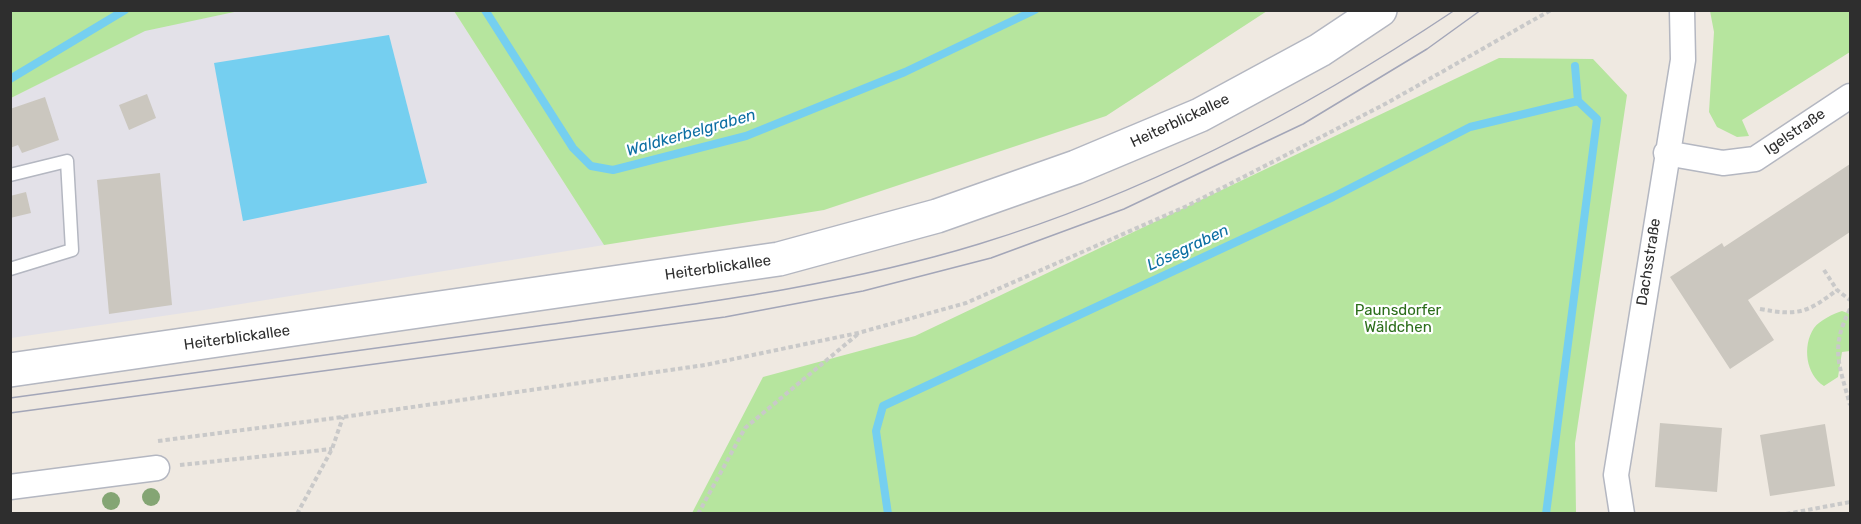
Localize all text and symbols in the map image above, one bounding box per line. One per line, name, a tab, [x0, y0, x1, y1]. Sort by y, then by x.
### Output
street label: Heiterblickallee	[1128, 90, 1232, 152]
water label: Waldkerbelgraben	[624, 105, 758, 161]
street label: Igelstraße	[1761, 105, 1829, 159]
street label: Dachsstraße	[1633, 217, 1665, 307]
water label: Lösegraben	[1144, 221, 1232, 275]
street label: Heiterblickallee	[664, 252, 772, 284]
park label: Paunsdorfer Wäldchen	[1355, 302, 1441, 337]
street label: Heiterblickallee	[183, 322, 291, 354]

